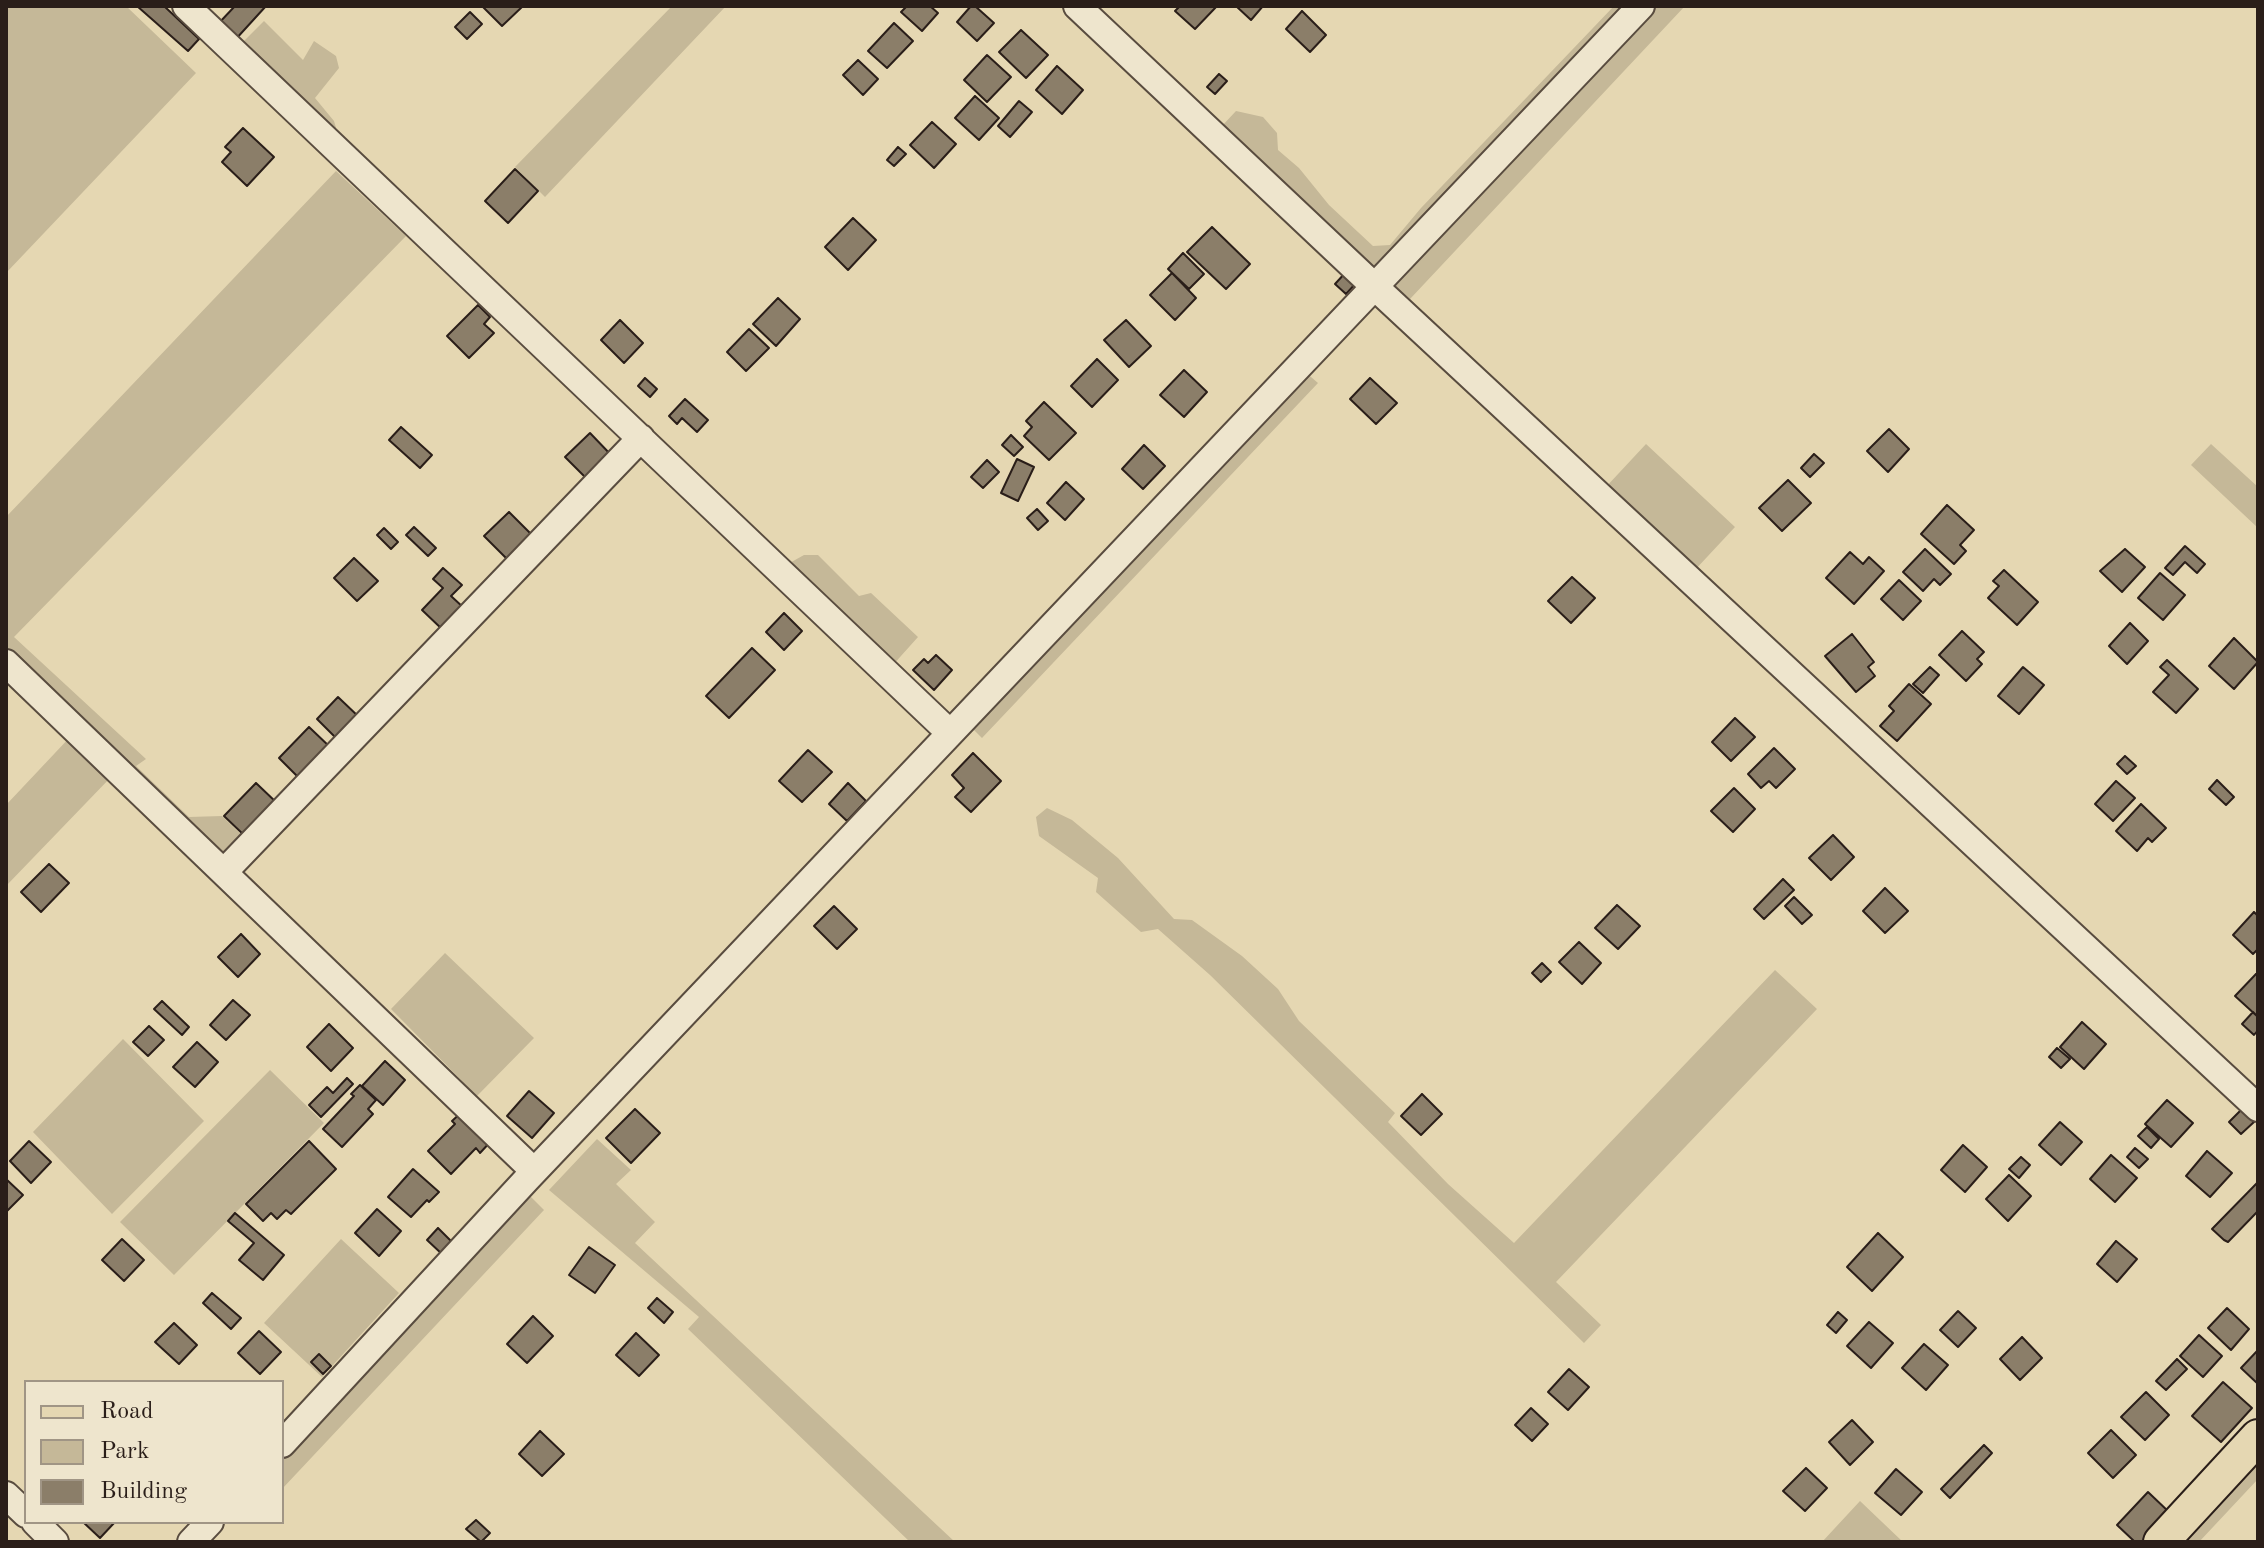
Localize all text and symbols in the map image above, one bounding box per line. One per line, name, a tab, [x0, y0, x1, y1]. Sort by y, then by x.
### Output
legend	[24, 1380, 284, 1524]
text: Road	[100, 1400, 153, 1424]
text: Park	[100, 1440, 149, 1464]
text: Building	[100, 1480, 187, 1504]

